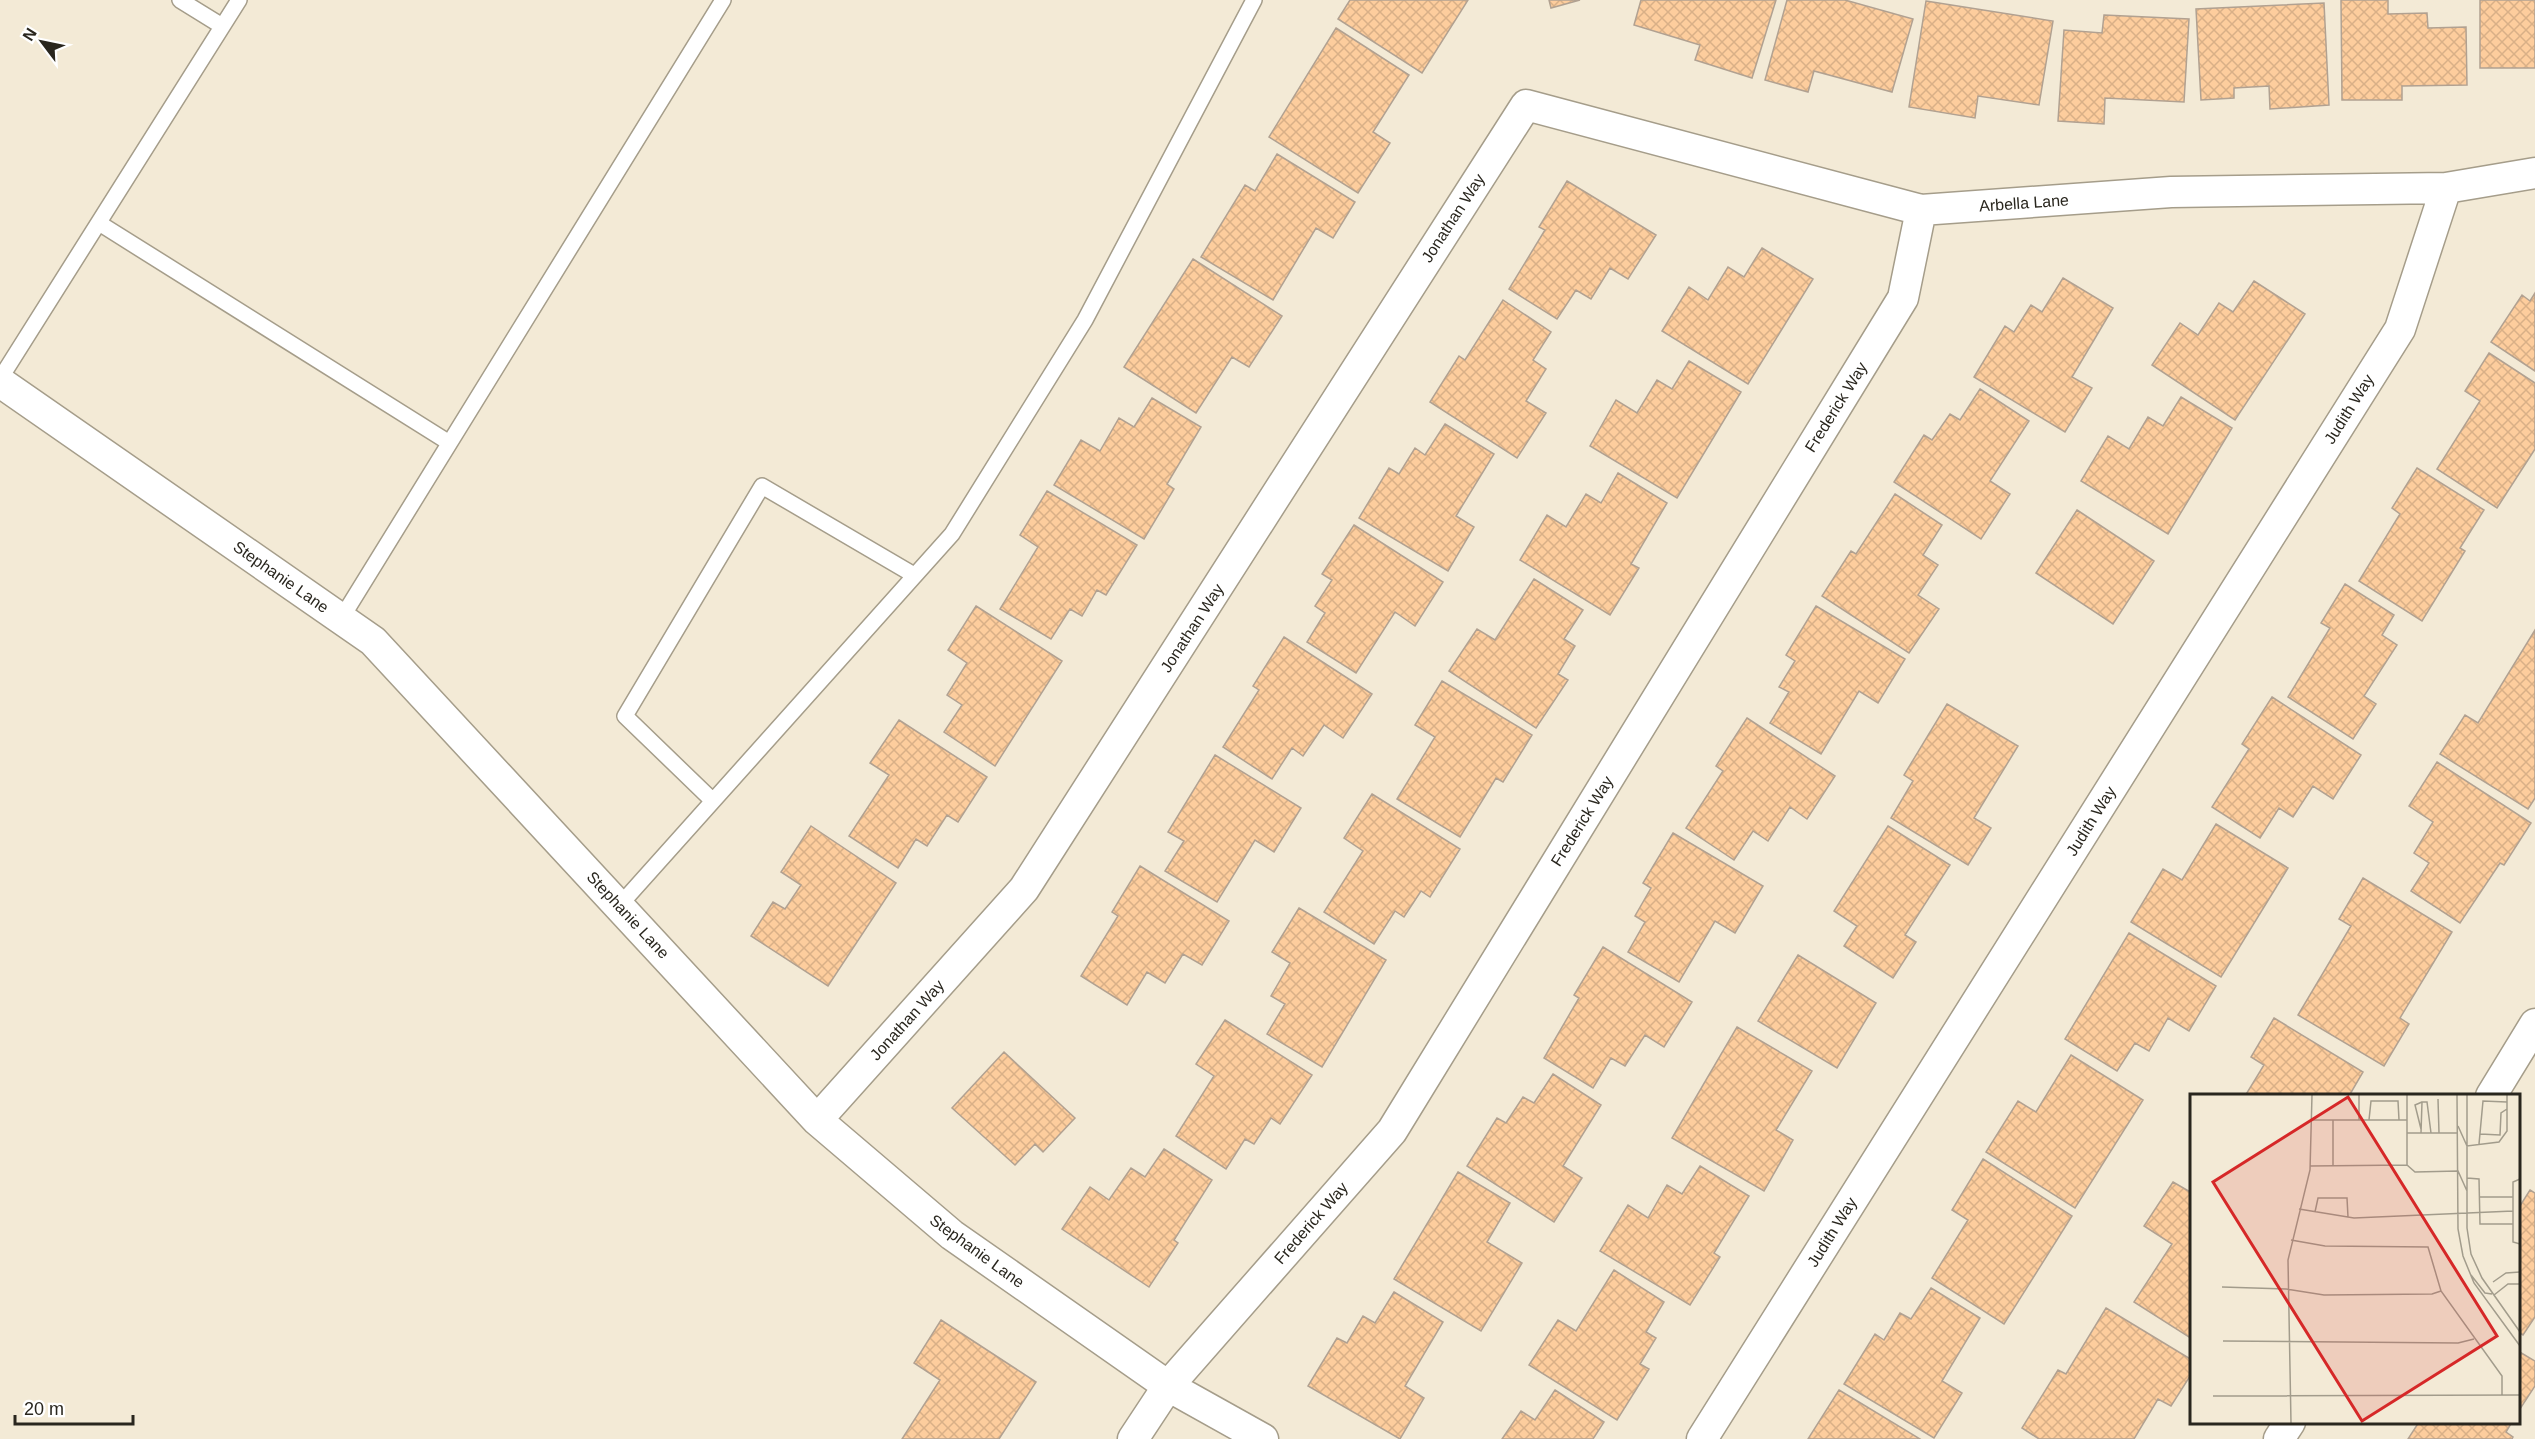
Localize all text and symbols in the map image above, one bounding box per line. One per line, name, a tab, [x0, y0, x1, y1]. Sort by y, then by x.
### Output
north arrow	[12, 12, 72, 72]
text: N	[19, 25, 40, 44]
street label: Jonathan Way	[1418, 171, 1488, 265]
street label: Arbella Lane	[1979, 191, 2070, 215]
street label: Frederick Way	[1802, 359, 1870, 455]
street label: Judith Way	[2321, 371, 2377, 447]
street label: Stephanie Lane	[230, 538, 332, 616]
street label: Jonathan Way	[1157, 581, 1227, 675]
street label: Frederick Way	[1548, 773, 1616, 869]
street label: Judith Way	[2063, 783, 2119, 859]
street label: Stephanie Lane	[584, 868, 673, 962]
street label: Jonathan Way	[867, 977, 947, 1063]
inset map	[2190, 1094, 2520, 1424]
street label: Frederick Way	[1271, 1179, 1351, 1267]
street label: Judith Way	[1804, 1194, 1860, 1270]
street label: Stephanie Lane	[927, 1211, 1027, 1291]
scale bar	[15, 1388, 134, 1426]
text: 20 m	[24, 1399, 64, 1419]

